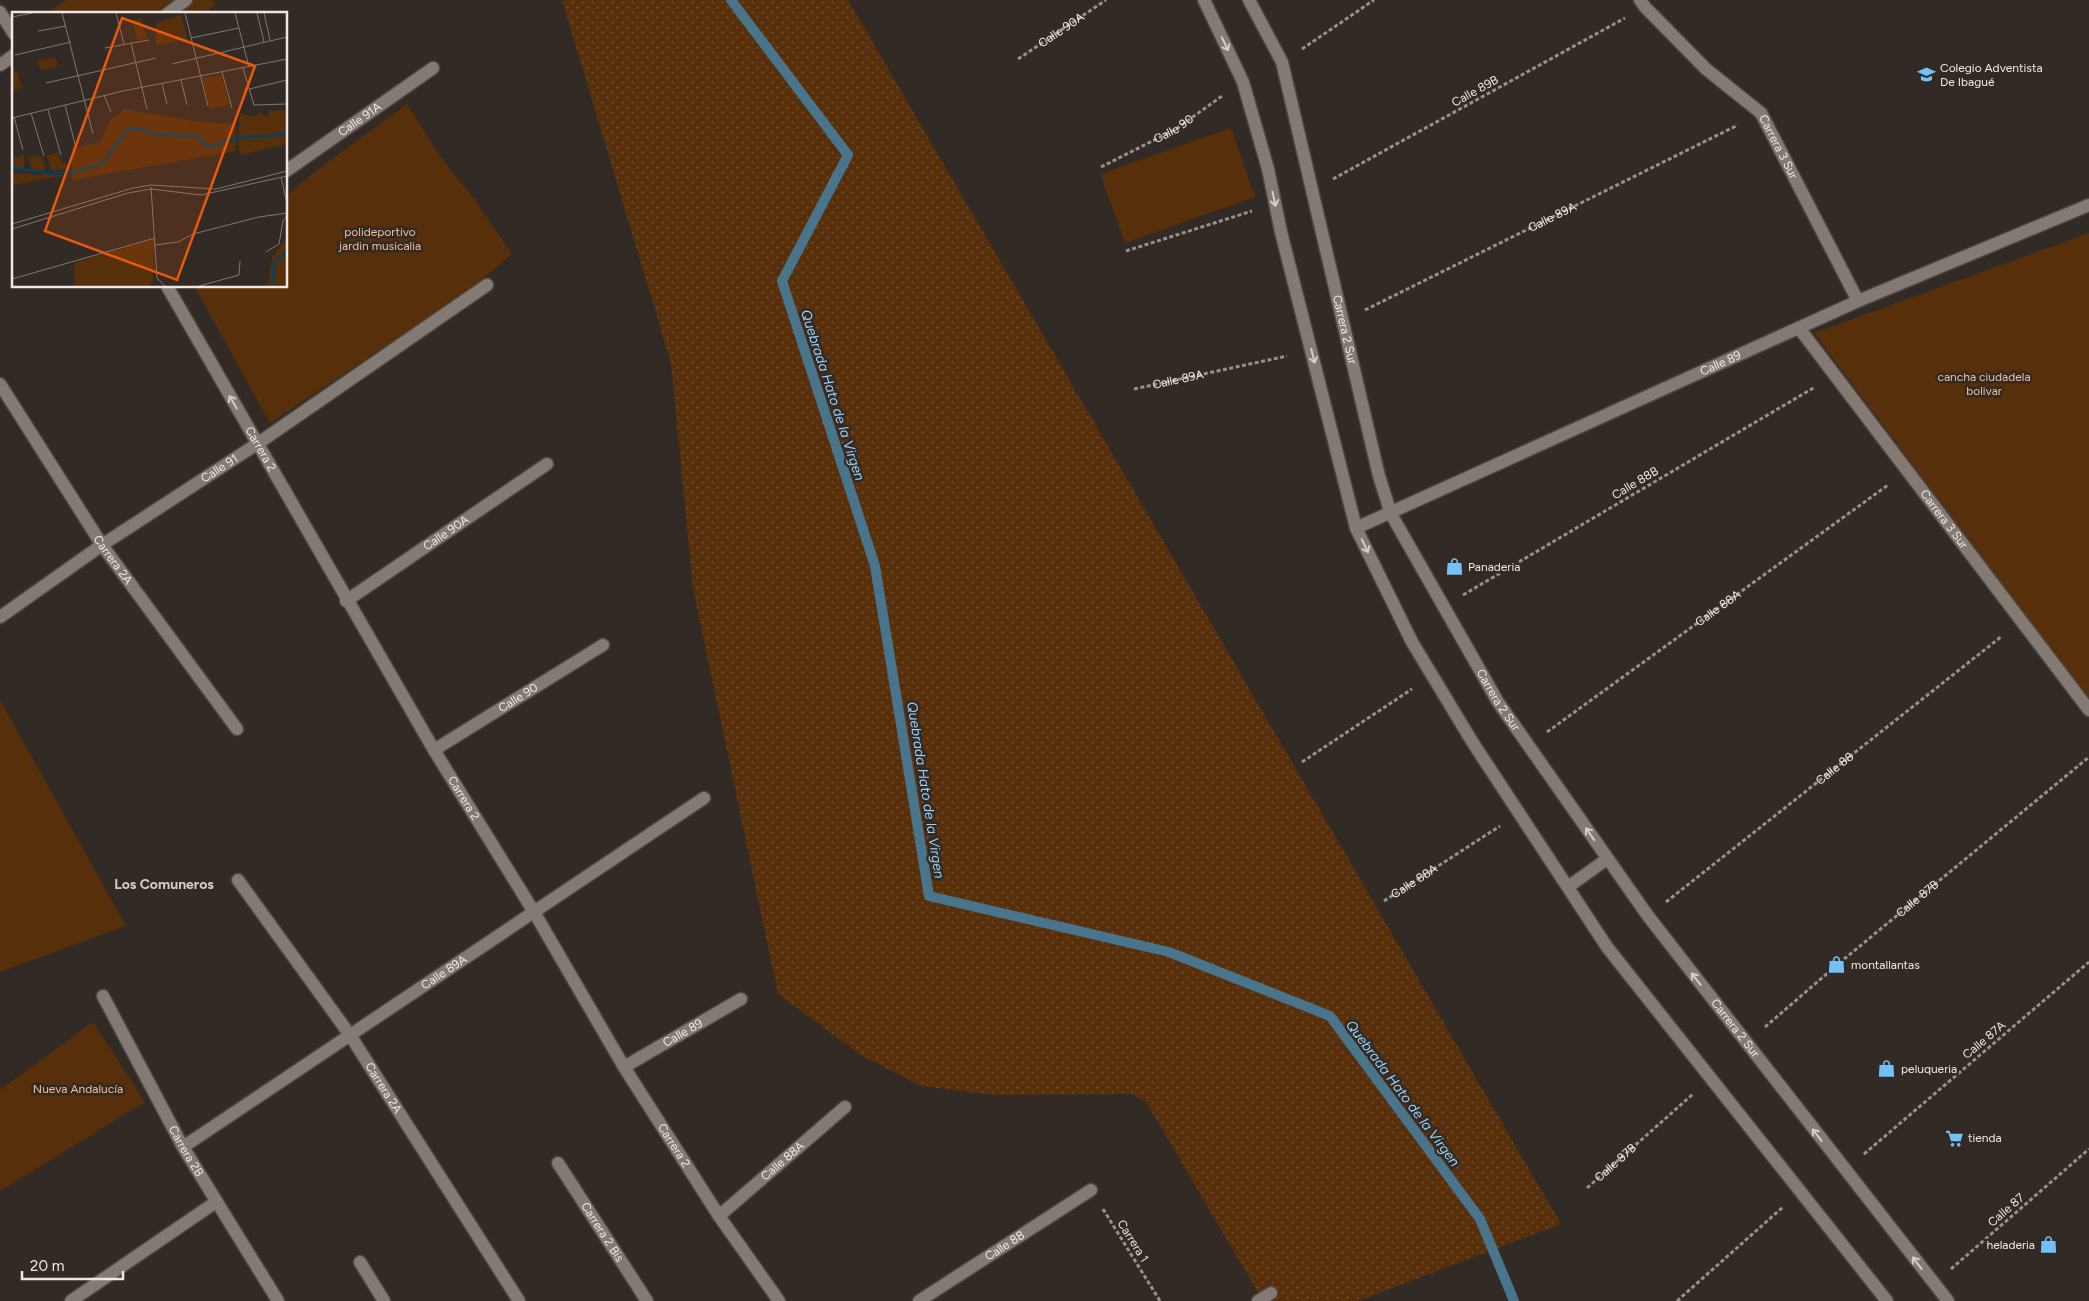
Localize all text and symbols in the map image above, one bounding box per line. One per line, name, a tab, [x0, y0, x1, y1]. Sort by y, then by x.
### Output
street label: Calle 90A	[1036, 10, 1087, 50]
inset map	[12, 12, 288, 288]
one-way arrow	[1221, 36, 1231, 51]
place label: Colegio Adventista De Ibagué	[1940, 61, 2043, 89]
school or university icon: Colegio Adventista De Ibagué	[1916, 65, 1936, 85]
street label: Calle 89B	[1449, 72, 1501, 110]
street label: Calle 91A	[335, 99, 384, 139]
street label: Calle 90	[1151, 111, 1197, 146]
street label: Carrera 3 Sur	[1756, 112, 1801, 181]
one-way arrow	[1270, 190, 1279, 206]
street label: Calle 89A	[1526, 199, 1579, 235]
park label: polideportivo jardin musicalia	[338, 225, 421, 253]
street label: Carrera 2 Sur	[1330, 294, 1360, 365]
water label: Quebrada Hato de la Virgen	[797, 308, 868, 483]
one-way arrow	[1308, 348, 1318, 364]
street label: Calle 89	[1698, 348, 1743, 379]
street label: Calle 89A	[1151, 367, 1205, 392]
park label: cancha ciudadela bolivar	[1937, 370, 2031, 398]
one-way arrow	[227, 395, 237, 410]
street label: Carrera 2	[242, 424, 279, 474]
street label: Calle 91	[198, 451, 241, 486]
street label: Calle 88B	[1609, 464, 1661, 502]
street label: Carrera 3 Sur	[1917, 487, 1971, 551]
street label: Calle 90A	[420, 512, 472, 553]
street label: Carrera 2A	[91, 533, 136, 587]
one-way arrow	[1361, 538, 1370, 553]
shop icon: Panaderia	[1444, 557, 1464, 577]
place label: Panaderia	[1468, 560, 1520, 574]
street label: Calle 88A	[1693, 587, 1743, 629]
street label: Carrera 2 Sur	[1474, 667, 1523, 734]
street label: Calle 90	[496, 680, 541, 715]
water label: Quebrada Hato de la Virgen	[903, 700, 948, 880]
street label: Calle 88	[1813, 749, 1856, 788]
street label: Carrera 2	[445, 774, 483, 823]
one-way arrow	[1585, 827, 1595, 841]
street label: Calle 88A	[1388, 861, 1440, 902]
district label: Los Comuneros	[114, 876, 214, 893]
street label: Calle 87B	[1893, 877, 1941, 920]
street label: Calle 89A	[418, 952, 469, 993]
shop icon: montallantas	[1827, 955, 1847, 975]
place label: montallantas	[1851, 958, 1920, 972]
one-way arrow	[1691, 972, 1701, 986]
street label: Carrera 2 Sur	[1708, 996, 1762, 1060]
street label: Calle 89	[660, 1016, 705, 1050]
water label: Quebrada Hato de la Virgen	[1342, 1017, 1463, 1170]
street label: Calle 87A	[1960, 1018, 2008, 1062]
shop icon: peluqueria	[1877, 1059, 1897, 1079]
street label: Carrera 2A	[362, 1060, 405, 1116]
place label: peluqueria	[1901, 1062, 1957, 1076]
park label: Nueva Andalucía	[33, 1082, 123, 1096]
street label: Carrera 2	[655, 1121, 693, 1170]
street label: Carrera 2B	[166, 1123, 207, 1179]
one-way arrow	[1812, 1128, 1822, 1142]
supermarket icon: tienda	[1944, 1128, 1964, 1148]
place label: tienda	[1968, 1131, 2002, 1145]
street label: Calle 88A	[758, 1139, 807, 1184]
street label: Calle 87B	[1592, 1141, 1639, 1185]
street label: Calle 87	[1985, 1190, 2027, 1230]
street label: Carrera 2 Bis	[578, 1200, 627, 1265]
street label: Carrera 1	[1114, 1217, 1152, 1265]
street label: Calle 88	[982, 1228, 1027, 1264]
shop icon: heladeria	[2039, 1235, 2059, 1255]
place label: heladeria	[1986, 1238, 2035, 1252]
scale bar	[22, 1248, 124, 1280]
text: 20 m	[30, 1257, 64, 1275]
one-way arrow	[1912, 1257, 1923, 1270]

